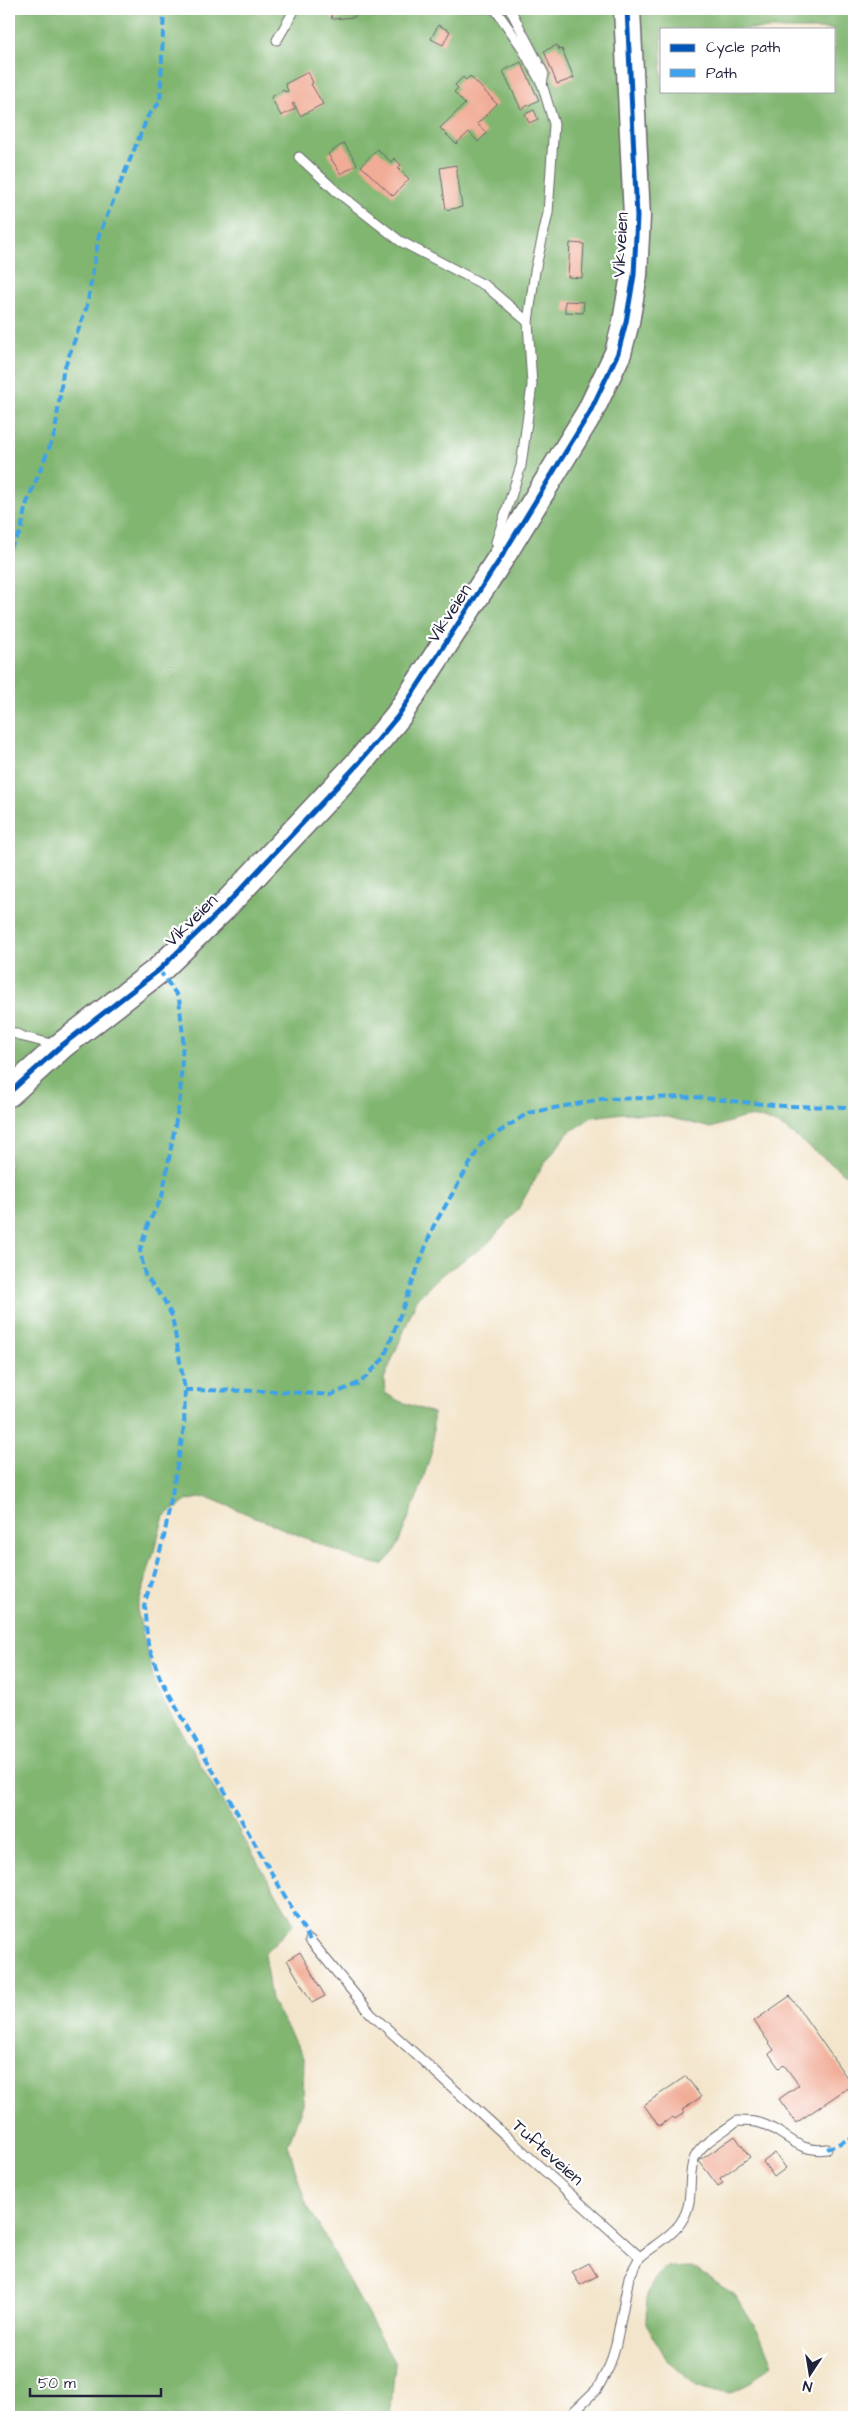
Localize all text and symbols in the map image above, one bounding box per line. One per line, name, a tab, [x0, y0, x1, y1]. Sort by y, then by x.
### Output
legend	[660, 28, 836, 92]
text: Cycle path	[706, 37, 781, 59]
text: Path	[706, 63, 737, 84]
street label: Vikveien	[606, 212, 635, 278]
street label: Vikveien	[421, 579, 478, 648]
street label: Vikveien	[159, 888, 223, 952]
street label: Tufteveien	[506, 2113, 589, 2191]
north arrow	[786, 2348, 836, 2398]
scale bar	[30, 2366, 161, 2398]
text: 50 m	[38, 2373, 76, 2394]
text: N	[801, 2375, 814, 2396]

